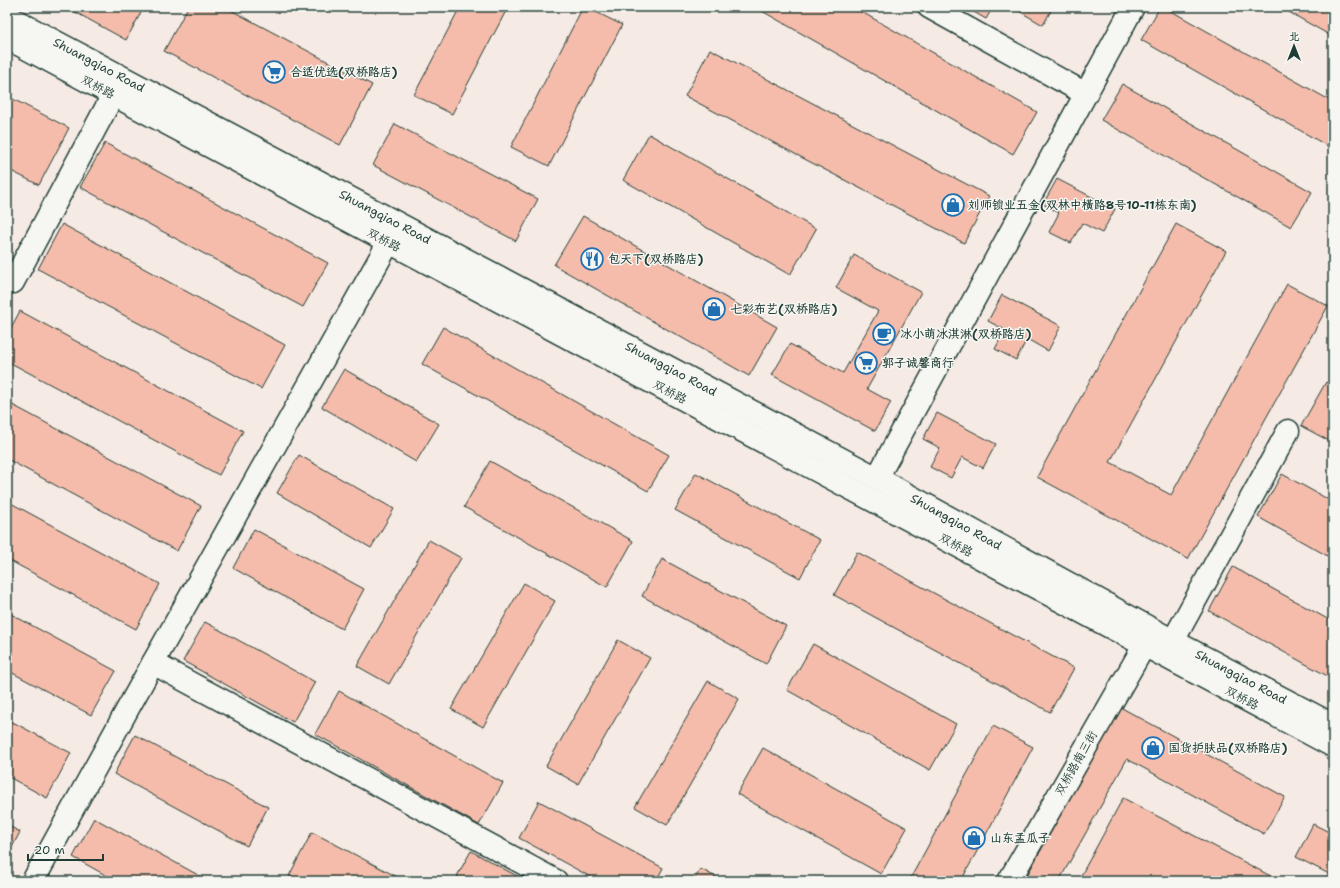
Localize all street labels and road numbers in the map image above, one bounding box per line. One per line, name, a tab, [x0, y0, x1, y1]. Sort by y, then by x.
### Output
street label: Shuangqiao Road	[50, 34, 148, 96]
street label: 双桥路	[78, 71, 118, 103]
street label: Shuangqiao Road	[336, 186, 434, 248]
street label: 双桥路	[364, 224, 404, 256]
street label: Shuangqiao Road	[622, 338, 720, 400]
street label: 双桥路	[650, 376, 690, 408]
street label: Shuangqiao Road	[908, 490, 1005, 554]
street label: 双桥路	[936, 529, 976, 561]
street label: Shuangqiao Road	[1192, 646, 1290, 708]
street label: 双桥路	[1222, 682, 1262, 714]
street label: 双桥路南三街	[1051, 728, 1101, 798]

